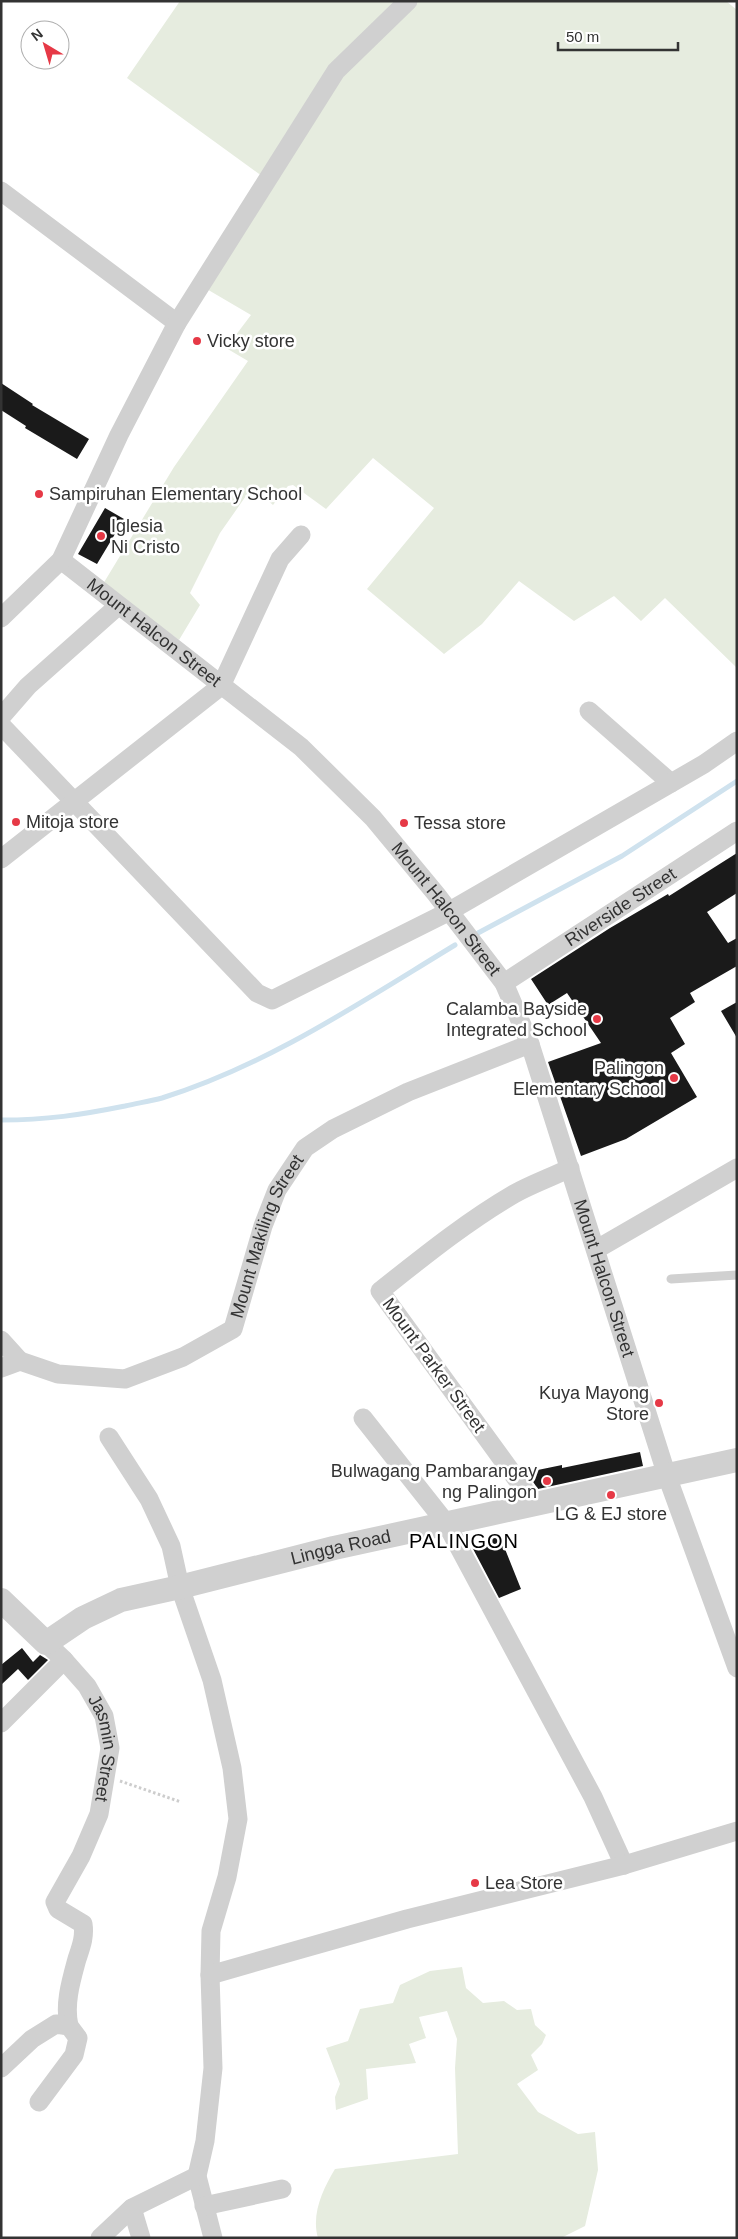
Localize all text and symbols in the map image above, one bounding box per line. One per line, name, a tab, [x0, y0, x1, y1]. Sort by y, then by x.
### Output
north arrow	[20, 20, 70, 70]
scale bar	[558, 20, 678, 52]
text: N	[28, 25, 46, 44]
text: 50 m	[566, 28, 599, 45]
place label: Vicky store	[207, 331, 295, 351]
marker: Vicky store	[191, 335, 203, 347]
place label: Sampiruhan Elementary School	[49, 484, 302, 504]
marker: Sampiruhan Elementary School	[33, 488, 45, 500]
place label: Iglesia Ni Cristo	[111, 516, 180, 557]
marker: Iglesia Ni Cristo	[95, 530, 107, 542]
street label: Mount Halcon Street	[83, 574, 225, 691]
place label: Mitoja store	[26, 812, 119, 832]
place label: Tessa store	[414, 813, 506, 833]
marker: Mitoja store	[10, 816, 22, 828]
marker: Tessa store	[398, 817, 410, 829]
street label: Mount Halcon Street	[387, 838, 505, 980]
street label: Riverside Street	[561, 864, 680, 950]
place label: Calamba Bayside Integrated School	[446, 999, 587, 1040]
marker: Calamba Bayside Integrated School	[591, 1013, 603, 1025]
place label: Palingon Elementary School	[513, 1058, 664, 1099]
marker: Palingon Elementary School	[668, 1072, 680, 1084]
street label: Mount Makiling Street	[227, 1151, 308, 1320]
street label: Mount Halcon Street	[570, 1197, 639, 1359]
street label: Mount Parker Street	[379, 1294, 489, 1436]
place label: Kuya Mayong Store	[539, 1383, 649, 1424]
marker: Kuya Mayong Store	[653, 1397, 665, 1409]
place label: Bulwagang Pambarangay ng Palingon	[331, 1461, 537, 1502]
marker: Bulwagang Pambarangay ng Palingon	[541, 1475, 553, 1487]
marker: LG & EJ store	[605, 1489, 617, 1501]
place label: LG & EJ store	[555, 1504, 667, 1524]
street label: Lingga Road	[289, 1526, 393, 1569]
district label: PALINGON	[409, 1530, 519, 1552]
street label: Jasmin Street	[84, 1691, 120, 1803]
place label: Lea Store	[485, 1873, 563, 1893]
marker: Lea Store	[469, 1877, 481, 1889]

